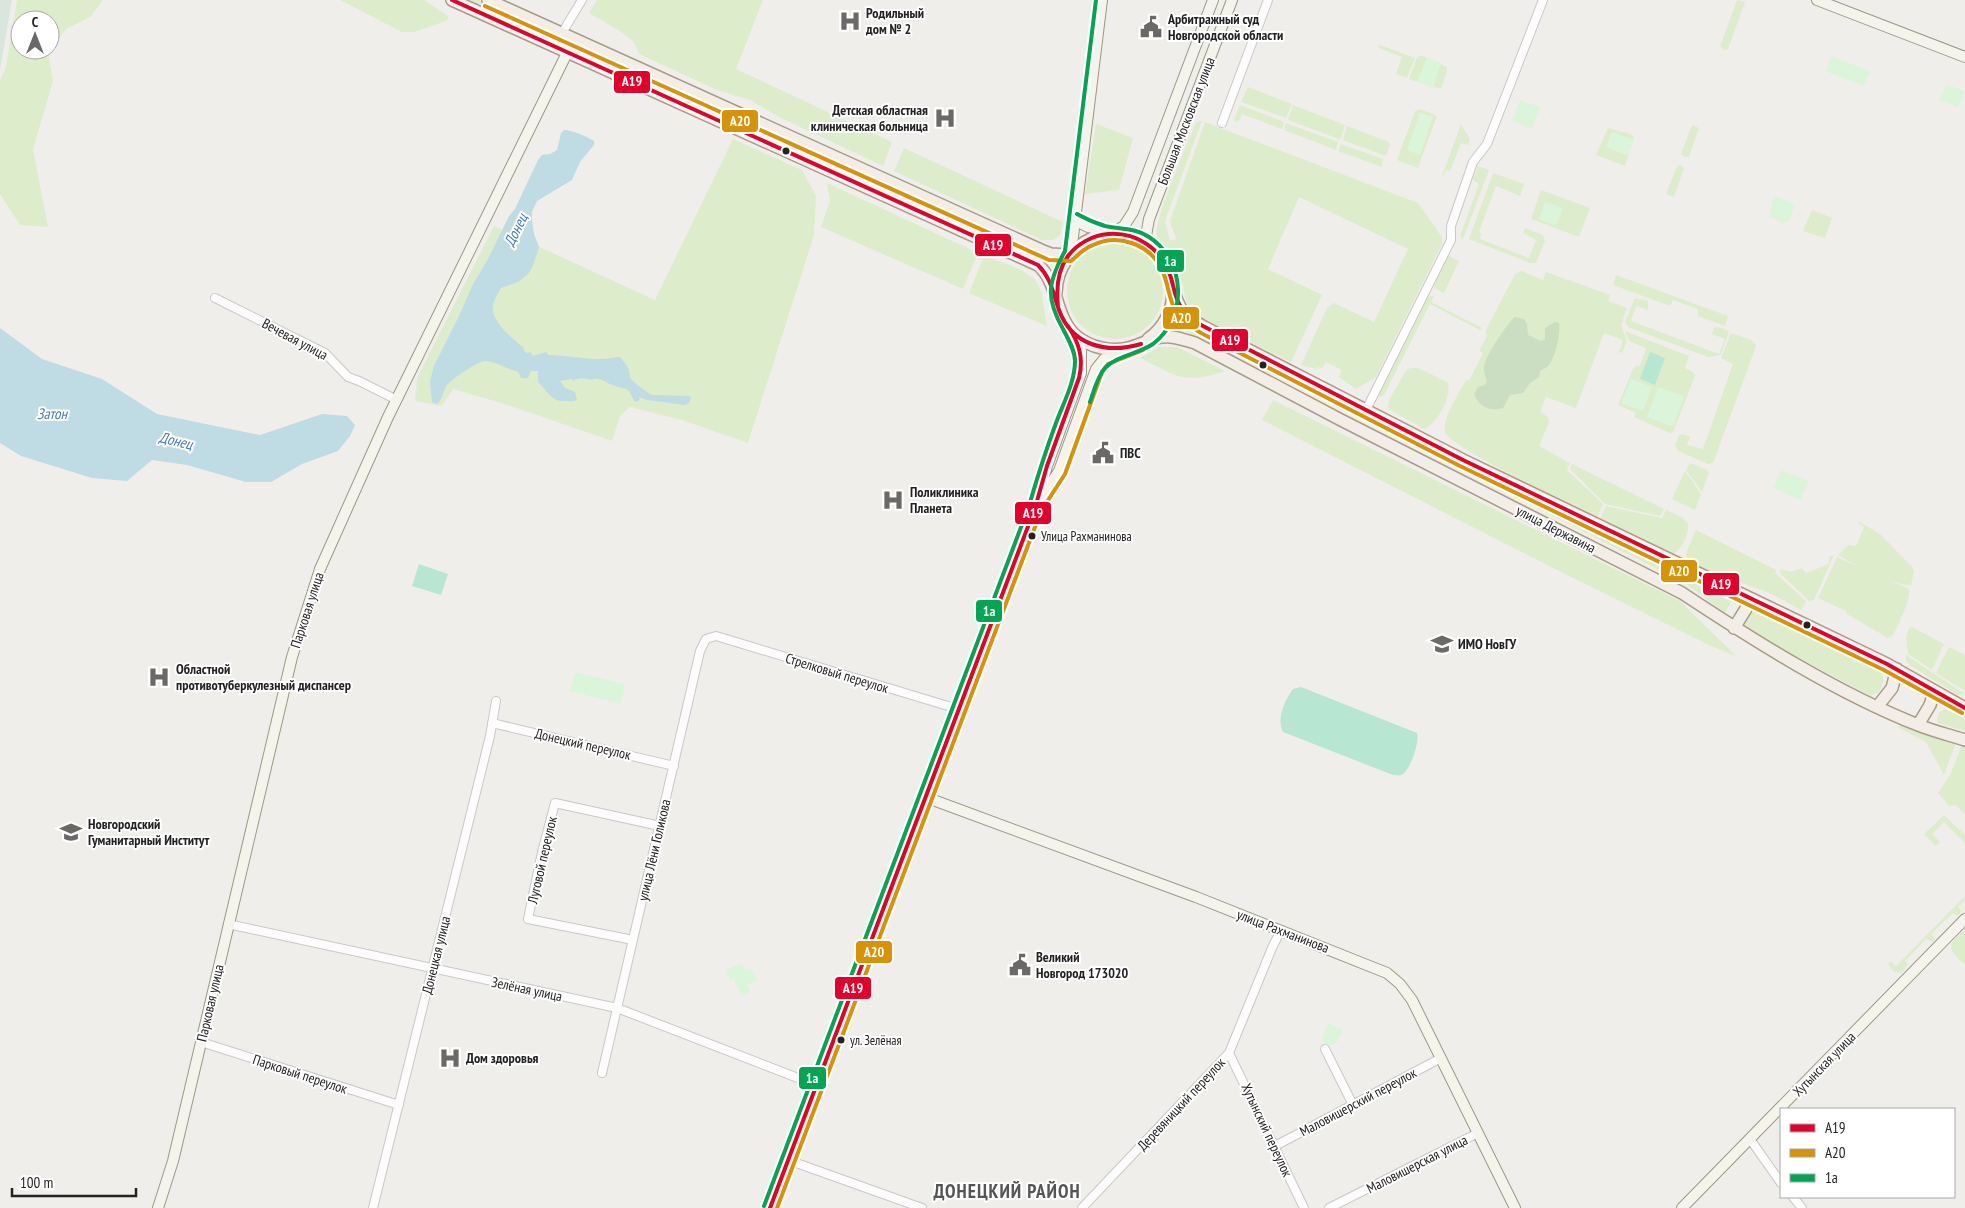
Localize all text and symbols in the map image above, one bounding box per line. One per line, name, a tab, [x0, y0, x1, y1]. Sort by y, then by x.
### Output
place label: Родильный дом № 2	[865, 4, 924, 38]
hospital icon: Родильный дом № 2	[837, 8, 863, 34]
north arrow	[10, 10, 60, 60]
place label: Арбитражный суд Новгородской области	[1167, 10, 1283, 44]
text: С	[32, 13, 39, 31]
public building icon: Арбитражный суд Новгородской области	[1138, 14, 1164, 40]
street label: Большая Московская улица	[1153, 55, 1219, 187]
line badge: A19	[613, 70, 651, 94]
text: A19	[621, 72, 643, 90]
place label: Детская областная клиническая больница	[811, 101, 928, 135]
hospital icon: Детская областная клиническая больница	[932, 105, 958, 131]
line badge: А20	[721, 109, 759, 133]
text: А20	[729, 112, 751, 130]
unlabelled marker	[781, 146, 791, 156]
water label: Донец	[499, 209, 532, 250]
line badge: A19	[974, 233, 1012, 257]
text: A19	[982, 236, 1004, 254]
line badge: 1a	[1156, 249, 1185, 273]
text: 1a	[1164, 252, 1176, 270]
line badge: А20	[1162, 306, 1200, 330]
text: А20	[1170, 309, 1192, 327]
street label: Вечевая улица	[259, 314, 331, 364]
line badge: A19	[1211, 328, 1249, 352]
text: A19	[1219, 331, 1241, 349]
unlabelled marker	[1258, 360, 1268, 370]
water label: Затон	[37, 404, 69, 423]
water label: Донец	[157, 427, 196, 454]
public building icon: ПВС	[1090, 440, 1116, 466]
place label: ПВС	[1120, 444, 1141, 462]
place label: Поликлиника Планета	[910, 483, 979, 517]
hospital icon: Поликлиника Планета	[880, 487, 906, 513]
line badge: A19	[1014, 501, 1052, 525]
street label: улица Державина	[1513, 501, 1599, 557]
text: A19	[1022, 504, 1044, 522]
place label: Улица Рахманинова	[1041, 528, 1132, 545]
marker: Улица Рахманинова	[1027, 531, 1037, 541]
line badge: А20	[1660, 559, 1698, 583]
text: А20	[1668, 562, 1690, 580]
street label: Парковая улица	[286, 570, 328, 650]
line badge: A19	[1702, 572, 1740, 596]
text: A19	[1710, 575, 1732, 593]
line badge: 1a	[975, 599, 1003, 623]
text: 1a	[983, 602, 995, 620]
unlabelled marker	[1802, 620, 1812, 630]
school or university icon: ИМО НовГУ	[1429, 631, 1455, 657]
place label: ИМО НовГУ	[1458, 635, 1517, 653]
street label: Стрелковый переулок	[783, 649, 891, 697]
place label: Областной противотуберкулезный диспансер	[176, 660, 351, 694]
hospital icon: Областной противотуберкулезный диспансер	[146, 664, 172, 690]
street label: Донецкий переулок	[533, 724, 633, 764]
street label: улица Лёни Голикова	[634, 797, 674, 903]
street label: Луговой переулок	[523, 814, 561, 906]
place label: Новгородский Гуманитарный Институт	[88, 815, 210, 849]
school or university icon: Новгородский Гуманитарный Институт	[58, 819, 84, 845]
street label: улица Рахманинова	[1234, 905, 1332, 957]
street label: Донецкая улица	[418, 914, 454, 996]
line badge: А20	[855, 940, 893, 964]
text: А20	[863, 943, 885, 961]
place label: Великий Новгород 173020	[1036, 948, 1129, 982]
public building icon: Великий Новгород 173020	[1007, 952, 1033, 978]
street label: Парковая улица	[192, 963, 228, 1043]
street label: Зелёная улица	[490, 973, 564, 1005]
line badge: A19	[834, 976, 872, 1000]
text: A19	[842, 979, 864, 997]
street label: Хутынская улица	[1789, 1028, 1859, 1100]
place label: ул. Зелёная	[850, 1032, 902, 1049]
marker: ул. Зелёная	[836, 1035, 846, 1045]
hospital icon: Дом здоровья	[437, 1045, 463, 1071]
place label: Дом здоровья	[466, 1049, 538, 1067]
street label: Парковый переулок	[250, 1050, 350, 1098]
street label: Деревяницкий переулок	[1133, 1053, 1229, 1154]
street label: Маловишерский переулок	[1297, 1063, 1420, 1140]
line badge: 1a	[798, 1066, 827, 1090]
text: 1a	[806, 1069, 818, 1087]
street label: Хутынский переулок	[1237, 1080, 1297, 1180]
legend	[1780, 1108, 1955, 1198]
text: A19	[1825, 1118, 1846, 1137]
street label: Маловишерская улица	[1363, 1131, 1471, 1197]
text: А20	[1825, 1143, 1846, 1162]
scale bar	[12, 1166, 136, 1198]
text: 1a	[1825, 1168, 1838, 1187]
text: 100 m	[20, 1173, 53, 1192]
district label: ДОНЕЦКИЙ РАЙОН	[933, 1179, 1081, 1203]

